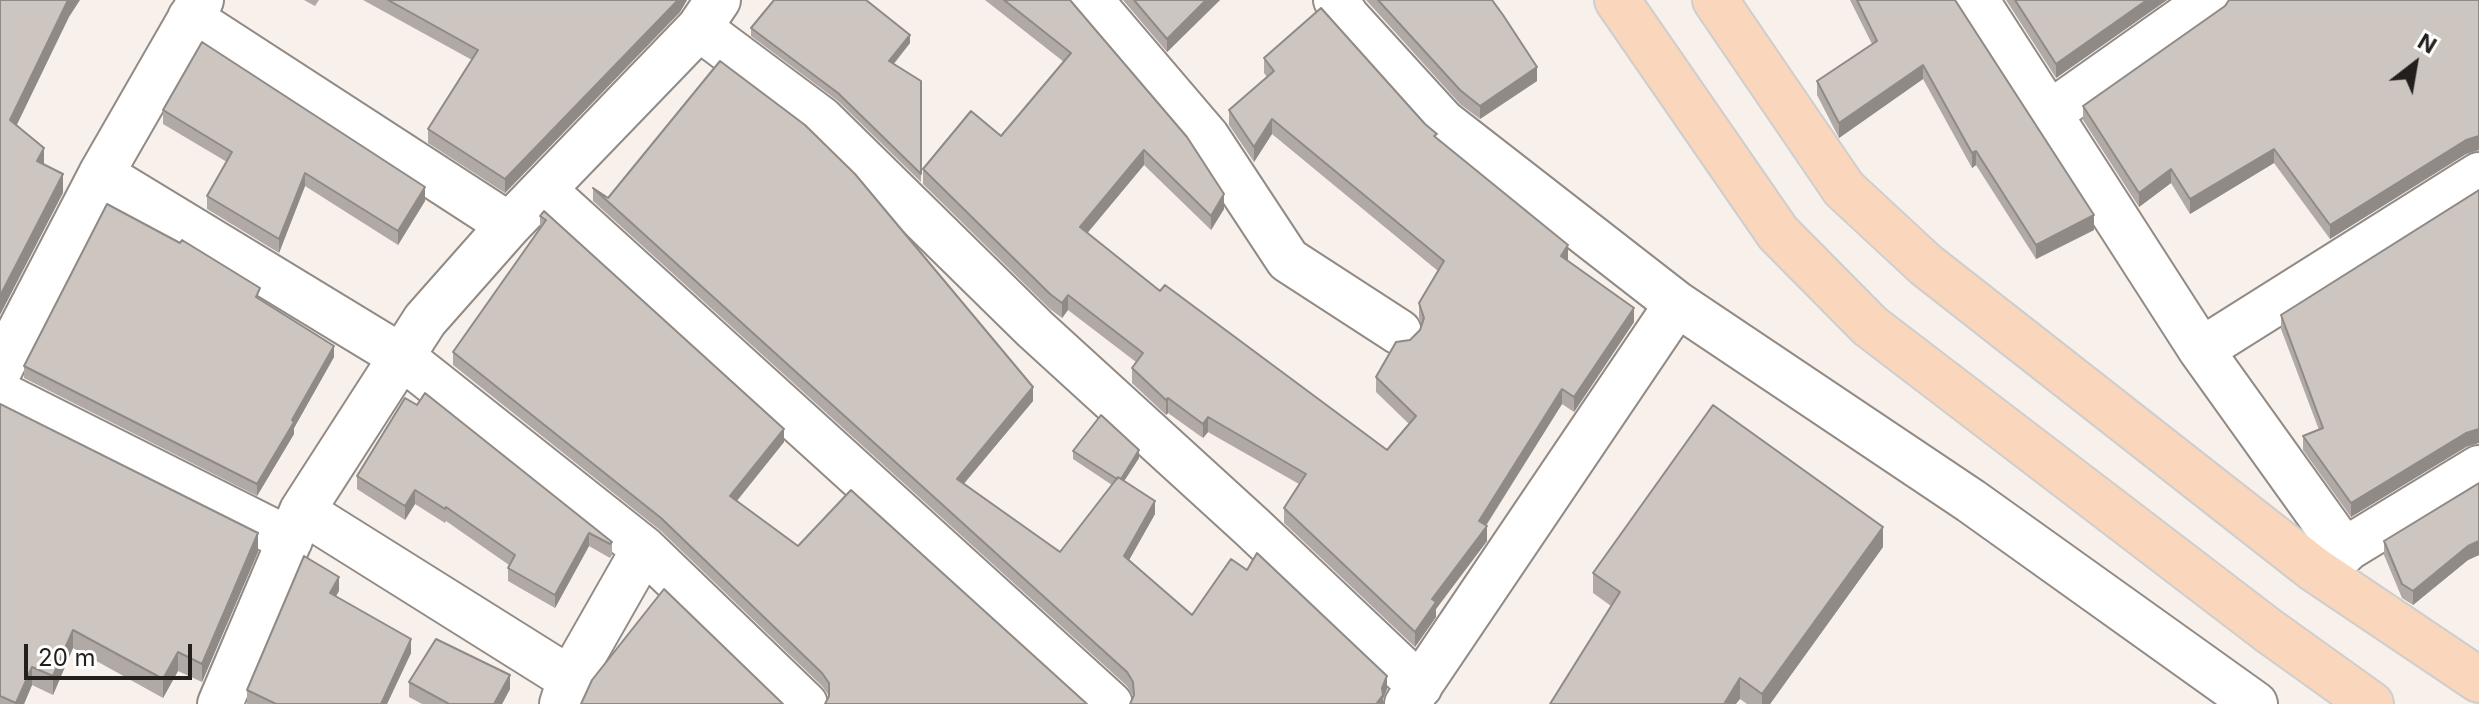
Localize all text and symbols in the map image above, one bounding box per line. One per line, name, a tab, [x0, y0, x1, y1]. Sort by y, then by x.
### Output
north arrow	[2375, 24, 2455, 104]
text: N	[2413, 28, 2441, 59]
scale bar	[28, 628, 196, 678]
text: 20 m	[38, 643, 96, 672]

